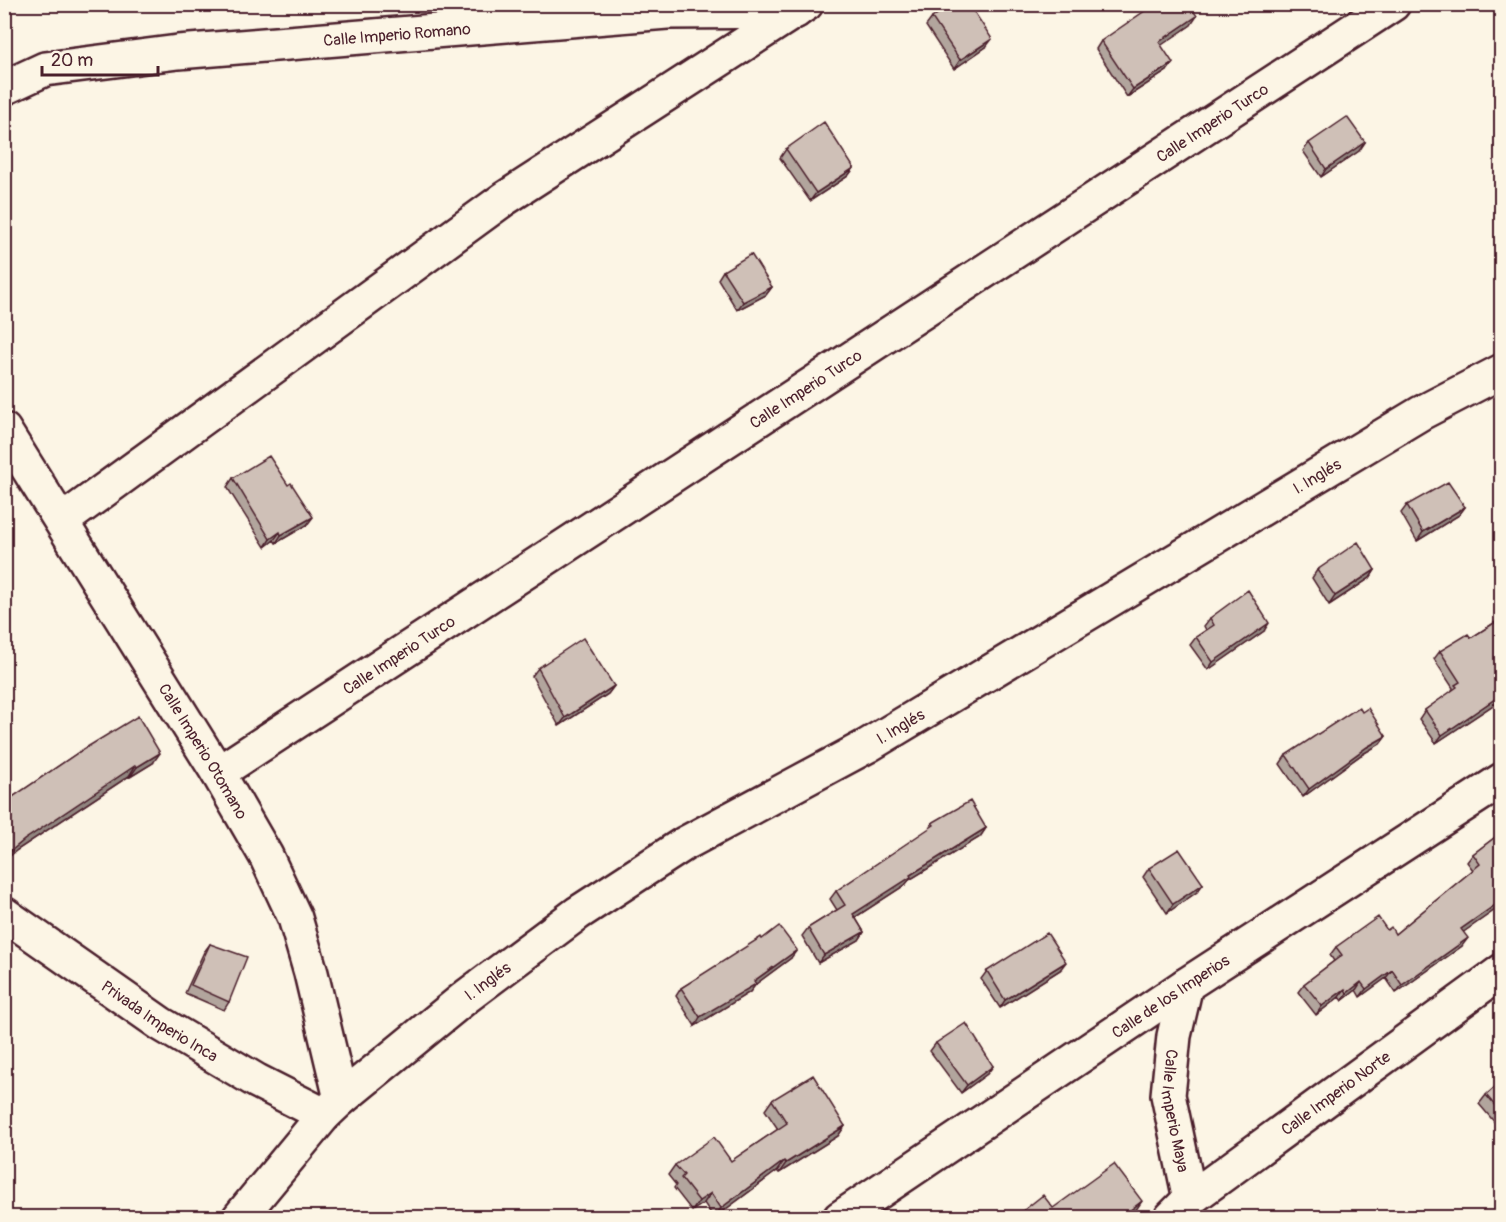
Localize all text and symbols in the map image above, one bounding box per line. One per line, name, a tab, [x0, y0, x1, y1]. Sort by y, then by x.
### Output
street label: Calle Imperio Romano	[323, 19, 472, 51]
scale bar	[42, 39, 158, 77]
text: 20 m	[51, 49, 93, 72]
street label: Calle Imperio Turco	[1153, 79, 1273, 167]
street label: Calle Imperio Turco	[746, 345, 866, 433]
street label: I. Inglés	[1290, 454, 1345, 499]
street label: Calle Imperio Turco	[339, 611, 460, 700]
street label: Calle Imperio Otomano	[154, 680, 252, 823]
street label: I. Inglés	[873, 705, 928, 749]
street label: Calle de los Imperios	[1108, 951, 1234, 1043]
street label: I. Inglés	[461, 958, 515, 1005]
street label: Privada Imperio Inca	[97, 976, 221, 1067]
street label: Calle Imperio Norte	[1277, 1047, 1395, 1140]
street label: Calle Imperio Maya	[1156, 1048, 1193, 1174]

